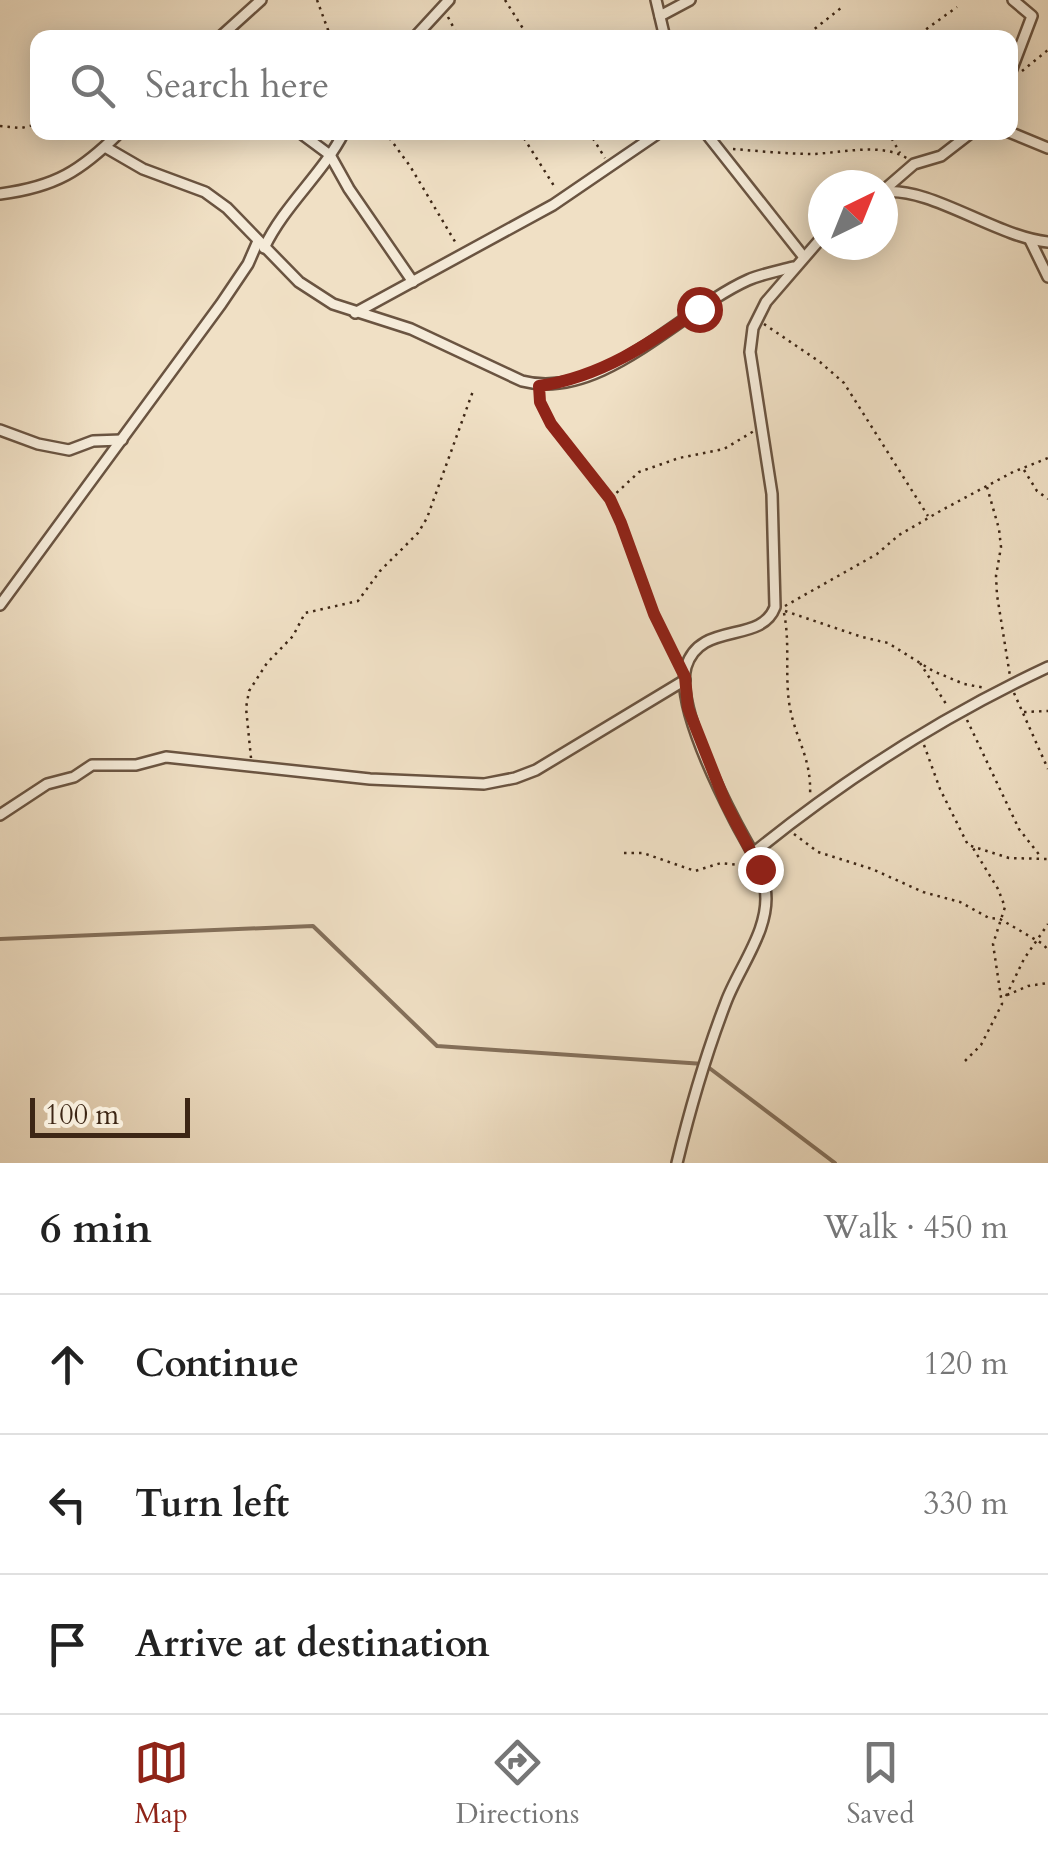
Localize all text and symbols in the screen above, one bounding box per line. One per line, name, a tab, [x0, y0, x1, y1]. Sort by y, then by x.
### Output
search box	[30, 30, 1018, 140]
icon: search	[65, 58, 120, 113]
text: Search here	[145, 59, 329, 111]
north arrow	[808, 170, 898, 260]
route start	[677, 287, 723, 333]
route end	[738, 847, 784, 893]
scale bar	[30, 1093, 190, 1138]
text: 100 m	[45, 1096, 119, 1134]
text: 6 min	[40, 1200, 152, 1257]
text: Walk · 450 m	[823, 1206, 1008, 1250]
icon: ahead	[40, 1337, 95, 1392]
text: Continue	[135, 1338, 299, 1390]
text: 120 m	[923, 1342, 1008, 1386]
icon: left	[40, 1477, 95, 1532]
text: Turn left	[135, 1478, 289, 1530]
text: 330 m	[923, 1482, 1008, 1526]
icon: arrive	[40, 1617, 95, 1672]
text: Arrive at destination	[135, 1618, 490, 1670]
tab: Map	[134, 1735, 189, 1833]
tab: Directions	[456, 1735, 579, 1833]
tab: Saved	[846, 1735, 914, 1833]

